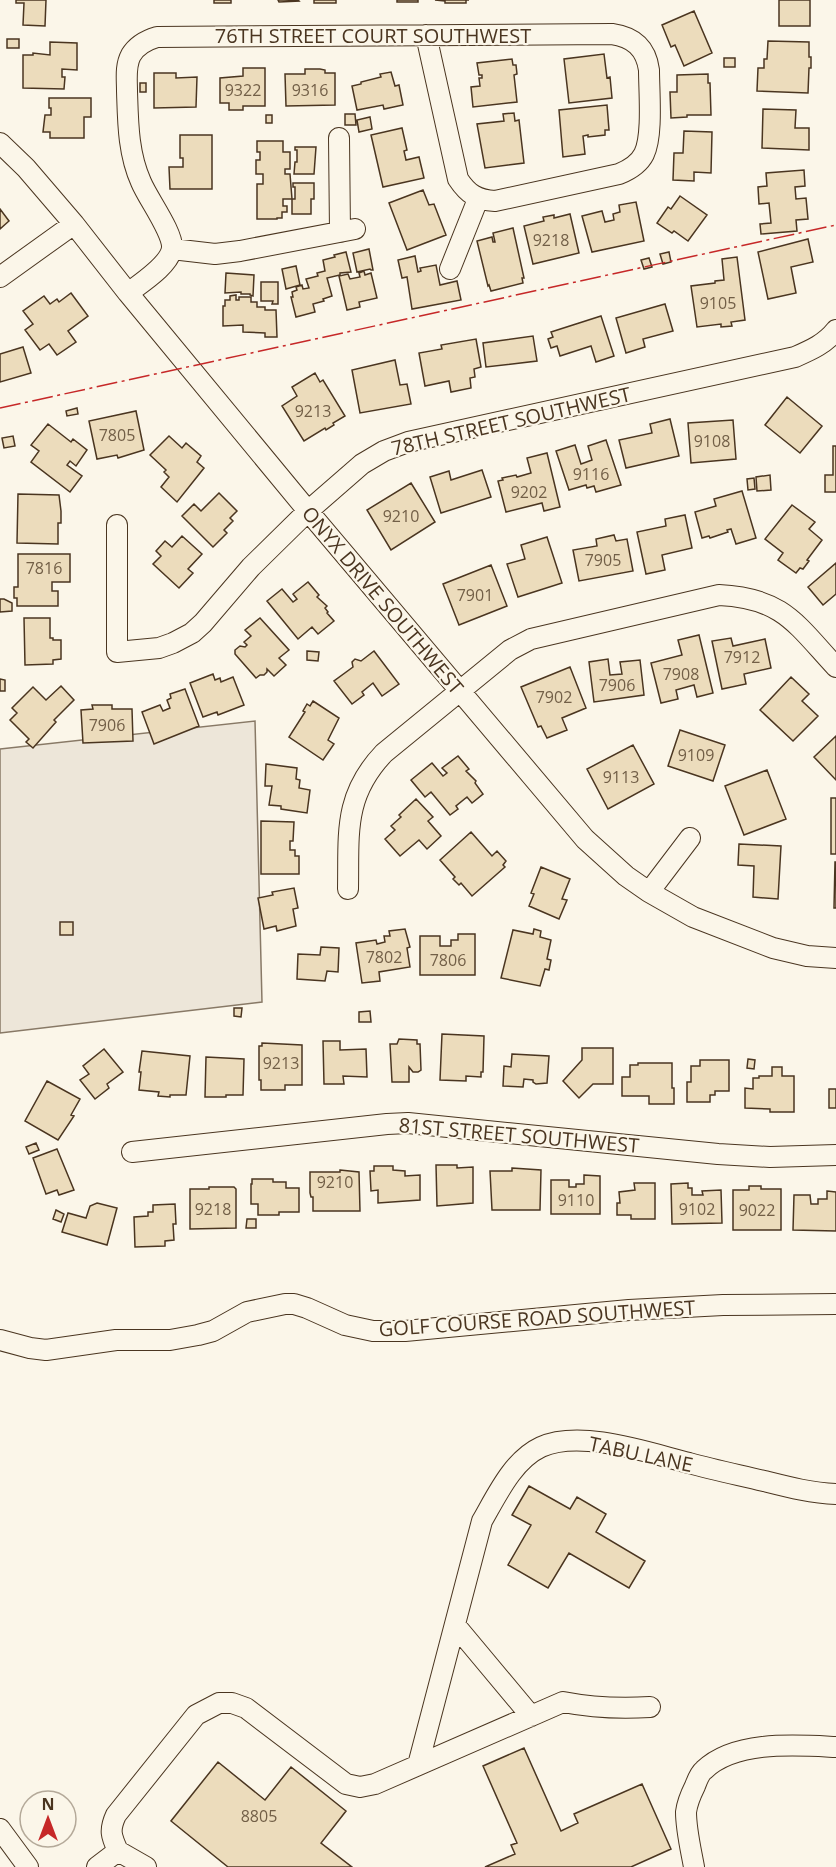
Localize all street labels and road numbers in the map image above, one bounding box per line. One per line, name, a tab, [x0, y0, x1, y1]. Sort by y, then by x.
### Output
street label: 76TH STREET COURT SOUTHWEST	[215, 22, 531, 49]
street label: 78TH STREET SOUTHWEST	[389, 380, 633, 462]
street label: ONYX DRIVE SOUTHWEST	[296, 500, 470, 700]
street label: 81ST STREET SOUTHWEST	[398, 1111, 640, 1159]
street label: GOLF COURSE ROAD SOUTHWEST	[378, 1293, 696, 1343]
street label: TABU LANE	[587, 1430, 695, 1478]

